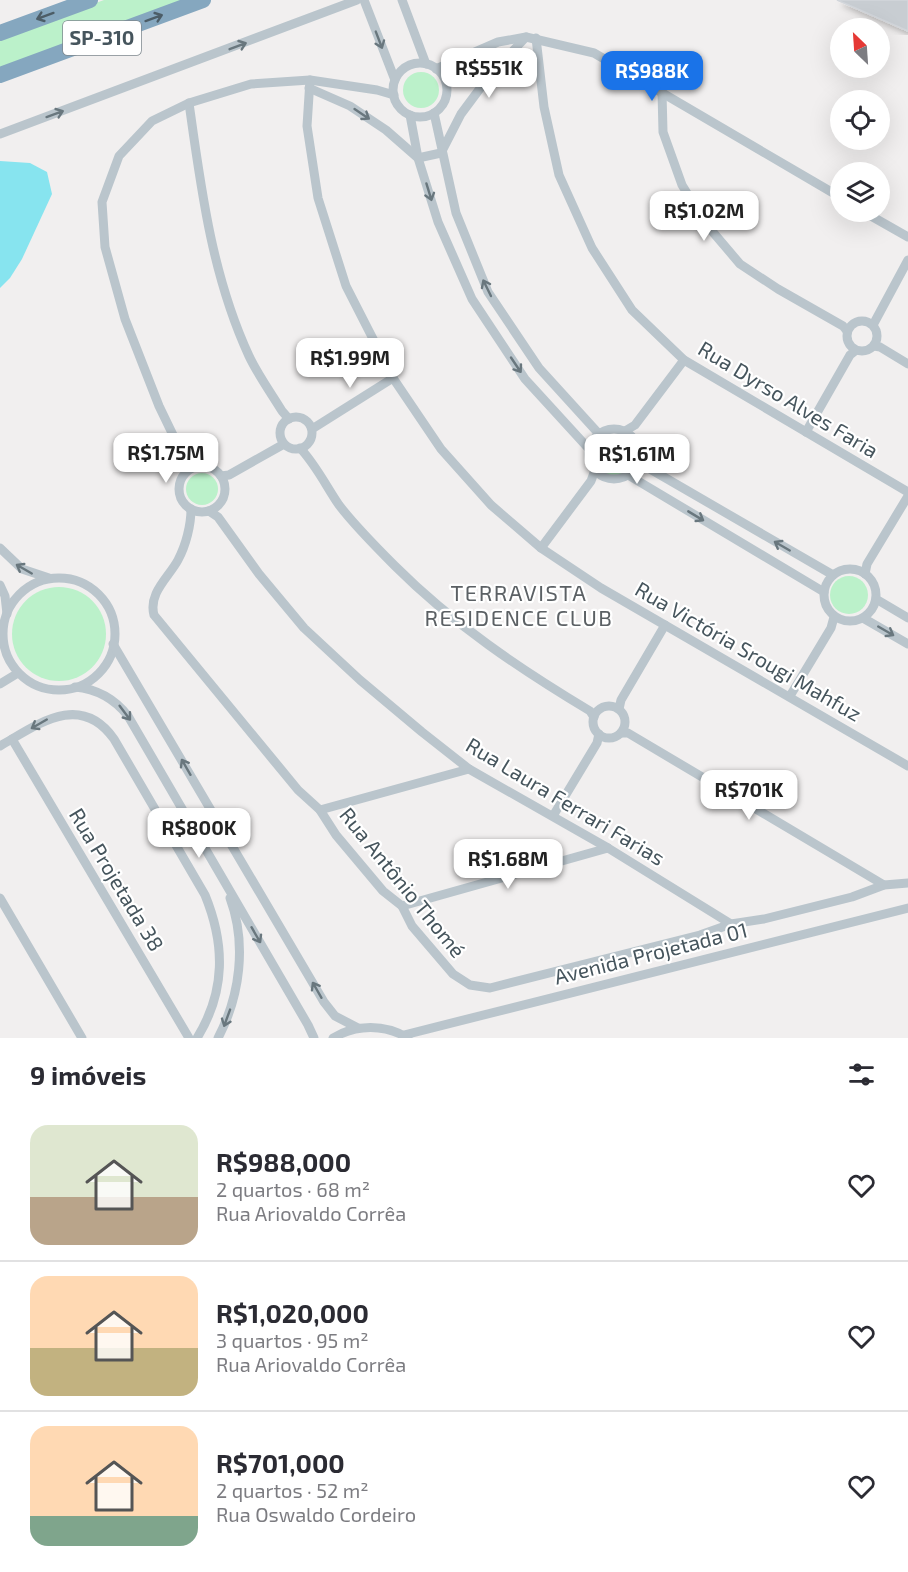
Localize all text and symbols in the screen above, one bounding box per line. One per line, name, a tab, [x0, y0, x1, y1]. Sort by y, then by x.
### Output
one-way arrow	[36, 12, 55, 23]
one-way arrow	[144, 12, 162, 23]
north arrow	[830, 18, 890, 78]
map controls	[830, 18, 890, 222]
road number: SP-310	[63, 21, 141, 55]
one-way arrow	[374, 31, 385, 49]
one-way arrow	[228, 39, 246, 50]
pin: R$551K	[440, 48, 538, 99]
pin: R$988K	[603, 51, 701, 102]
text: R$551K	[455, 55, 523, 79]
text: R$988K	[615, 58, 689, 82]
button: locate	[830, 90, 890, 150]
one-way arrow	[45, 107, 64, 118]
one-way arrow	[353, 108, 370, 120]
button: layers	[830, 162, 890, 222]
one-way arrow	[424, 182, 435, 201]
pin: R$1.02M	[649, 191, 759, 242]
text: R$1.02M	[664, 198, 744, 222]
one-way arrow	[481, 280, 493, 298]
street label: Rua Dyrso Alves Faria	[694, 335, 883, 462]
pin: R$1.99M	[295, 338, 405, 389]
text: R$1.99M	[310, 345, 390, 369]
one-way arrow	[510, 356, 522, 373]
pin: R$1.75M	[111, 433, 221, 484]
pin: R$1.61M	[582, 434, 692, 485]
text: R$1.75M	[127, 440, 205, 464]
text: R$1.61M	[599, 441, 675, 465]
one-way arrow	[687, 510, 704, 522]
one-way arrow	[774, 540, 791, 552]
one-way arrow	[16, 562, 33, 574]
street label: Rua Victória Srougi Mahfuz	[631, 576, 866, 726]
district label: TERRAVISTA RESIDENCE CLUB	[425, 579, 613, 630]
one-way arrow	[877, 625, 894, 637]
one-way arrow	[118, 704, 131, 720]
one-way arrow	[30, 719, 47, 731]
street label: Rua Laura Ferrari Farias	[462, 731, 670, 870]
one-way arrow	[180, 759, 192, 776]
pin: R$701K	[700, 770, 798, 821]
text: R$701K	[714, 777, 784, 801]
street label: Rua Antônio Thomé	[335, 802, 471, 962]
street label: Rua Projetada 38	[64, 803, 170, 956]
pin: R$800K	[150, 808, 248, 859]
text: R$800K	[162, 815, 236, 839]
pin: R$1.68M	[453, 839, 563, 890]
text: R$1.68M	[468, 846, 548, 870]
street label: Avenida Projetada 01	[551, 916, 750, 990]
one-way arrow	[250, 926, 262, 943]
one-way arrow	[310, 981, 322, 998]
one-way arrow	[220, 1008, 231, 1027]
icon: filters	[845, 1058, 878, 1091]
text: 9 imóveis	[30, 1059, 146, 1090]
text: R$988,000	[216, 1146, 351, 1177]
icon: home	[78, 1149, 150, 1221]
icon: heart	[845, 1169, 878, 1202]
text: 2 quartos · 68 m²	[216, 1177, 370, 1201]
text: Rua Ariovaldo Corrêa	[216, 1201, 406, 1225]
text: R$1,020,000	[216, 1297, 369, 1328]
icon: home	[78, 1300, 150, 1372]
icon: heart	[845, 1320, 878, 1353]
text: 3 quartos · 95 m²	[216, 1328, 369, 1352]
text: Rua Ariovaldo Corrêa	[216, 1352, 406, 1376]
text: R$701,000	[216, 1447, 345, 1478]
icon: home	[78, 1450, 150, 1522]
icon: heart	[845, 1470, 878, 1503]
text: 2 quartos · 52 m²	[216, 1478, 369, 1502]
text: Rua Oswaldo Cordeiro	[216, 1502, 416, 1526]

